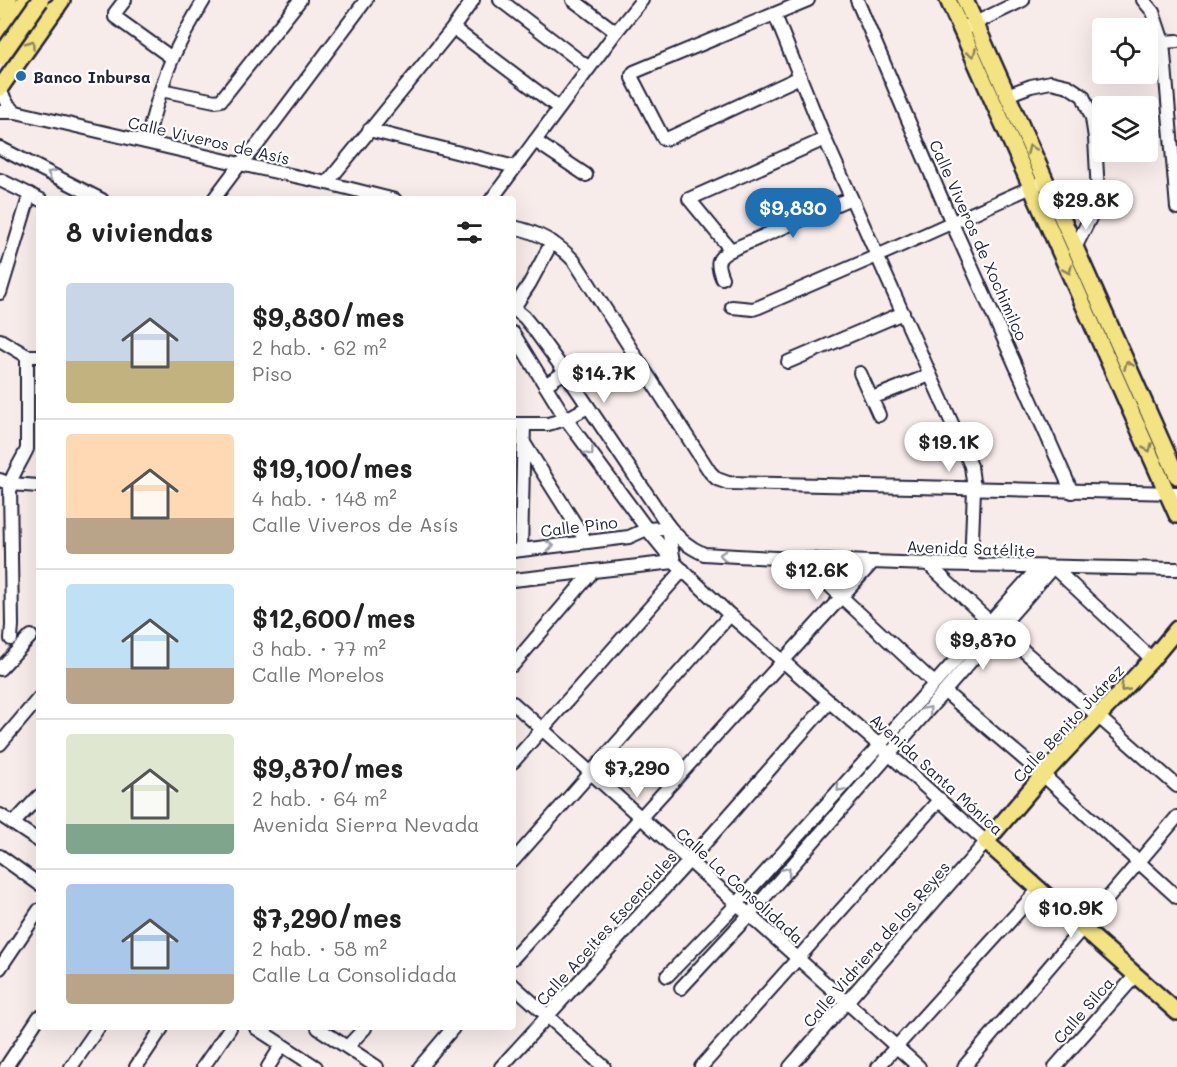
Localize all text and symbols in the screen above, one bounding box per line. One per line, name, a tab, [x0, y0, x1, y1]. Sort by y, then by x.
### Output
map controls	[1092, 18, 1158, 162]
button: locate	[1092, 18, 1158, 84]
one-way arrow	[24, 39, 35, 50]
one-way arrow	[964, 47, 976, 58]
place label: Banco Inbursa	[33, 66, 151, 87]
marker: Banco Inbursa	[14, 69, 28, 83]
button: layers	[1092, 96, 1158, 162]
street label: Calle Viveros de Asís	[126, 111, 292, 169]
street label: Calle Viveros de Xochimilco	[925, 136, 1033, 344]
one-way arrow	[1026, 144, 1038, 155]
one-way arrow	[46, 170, 57, 181]
pin: $29.8K	[1037, 180, 1135, 231]
text: $29.8K	[1052, 186, 1120, 212]
pin: $9,830	[744, 188, 842, 239]
text: $9,830	[759, 194, 827, 220]
text: 8 viviendas	[66, 215, 213, 249]
icon: filters	[453, 216, 486, 249]
one-way arrow	[1061, 263, 1073, 274]
text: $9,830/mes	[252, 300, 405, 334]
icon: home	[114, 307, 186, 379]
text: 2 hab. · 62 m²	[252, 334, 387, 360]
pin: $14.7K	[555, 353, 653, 404]
text: $14.7K	[572, 359, 636, 385]
text: Piso	[252, 360, 292, 386]
one-way arrow	[1123, 361, 1135, 372]
pin: $19.1K	[900, 422, 998, 473]
text: $19.1K	[918, 428, 980, 454]
one-way arrow	[1141, 441, 1153, 452]
one-way arrow	[583, 446, 594, 457]
text: $19,100/mes	[252, 451, 413, 485]
icon: home	[114, 458, 186, 530]
text: 4 hab. · 148 m²	[252, 485, 397, 511]
text: Calle Viveros de Asís	[252, 511, 459, 537]
street label: Calle Pino	[539, 511, 619, 541]
street label: Avenida Satélite	[906, 535, 1036, 561]
one-way arrow	[545, 540, 554, 553]
one-way arrow	[718, 549, 727, 562]
pin: $12.6K	[768, 550, 866, 601]
text: $12.6K	[785, 556, 849, 582]
text: $12,600/mes	[252, 601, 416, 635]
icon: home	[114, 608, 186, 680]
pin: $9,870	[934, 620, 1032, 671]
text: $9,870	[950, 626, 1016, 652]
text: 3 hab. · 77 m²	[252, 635, 386, 661]
street label: Calle Benito Juárez	[1008, 659, 1128, 786]
text: Calle Morelos	[252, 661, 384, 687]
one-way arrow	[1120, 682, 1131, 692]
one-way arrow	[921, 706, 932, 717]
street label: Avenida Santa Mónica	[866, 709, 1008, 839]
pin: $7,290	[588, 748, 686, 799]
text: $9,870/mes	[252, 751, 403, 785]
text: $7,290	[604, 754, 670, 780]
icon: home	[114, 758, 186, 830]
one-way arrow	[836, 782, 847, 792]
text: 2 hab. · 64 m²	[252, 785, 387, 811]
text: Avenida Sierra Nevada	[252, 811, 480, 837]
street label: Calle La Consolidada	[672, 822, 808, 948]
street label: Calle Aceites Escenciales	[531, 846, 681, 1010]
street label: Calle Vidriera de los Reyes	[798, 857, 954, 1031]
one-way arrow	[780, 867, 791, 878]
pin: $10.9K	[1022, 888, 1120, 939]
text: $10.9K	[1038, 894, 1104, 920]
text: $7,290/mes	[252, 901, 402, 935]
icon: home	[114, 908, 186, 980]
text: 2 hab. · 58 m²	[252, 935, 387, 961]
text: Calle La Consolidada	[252, 961, 457, 987]
street label: Calle Silca	[1048, 972, 1118, 1048]

